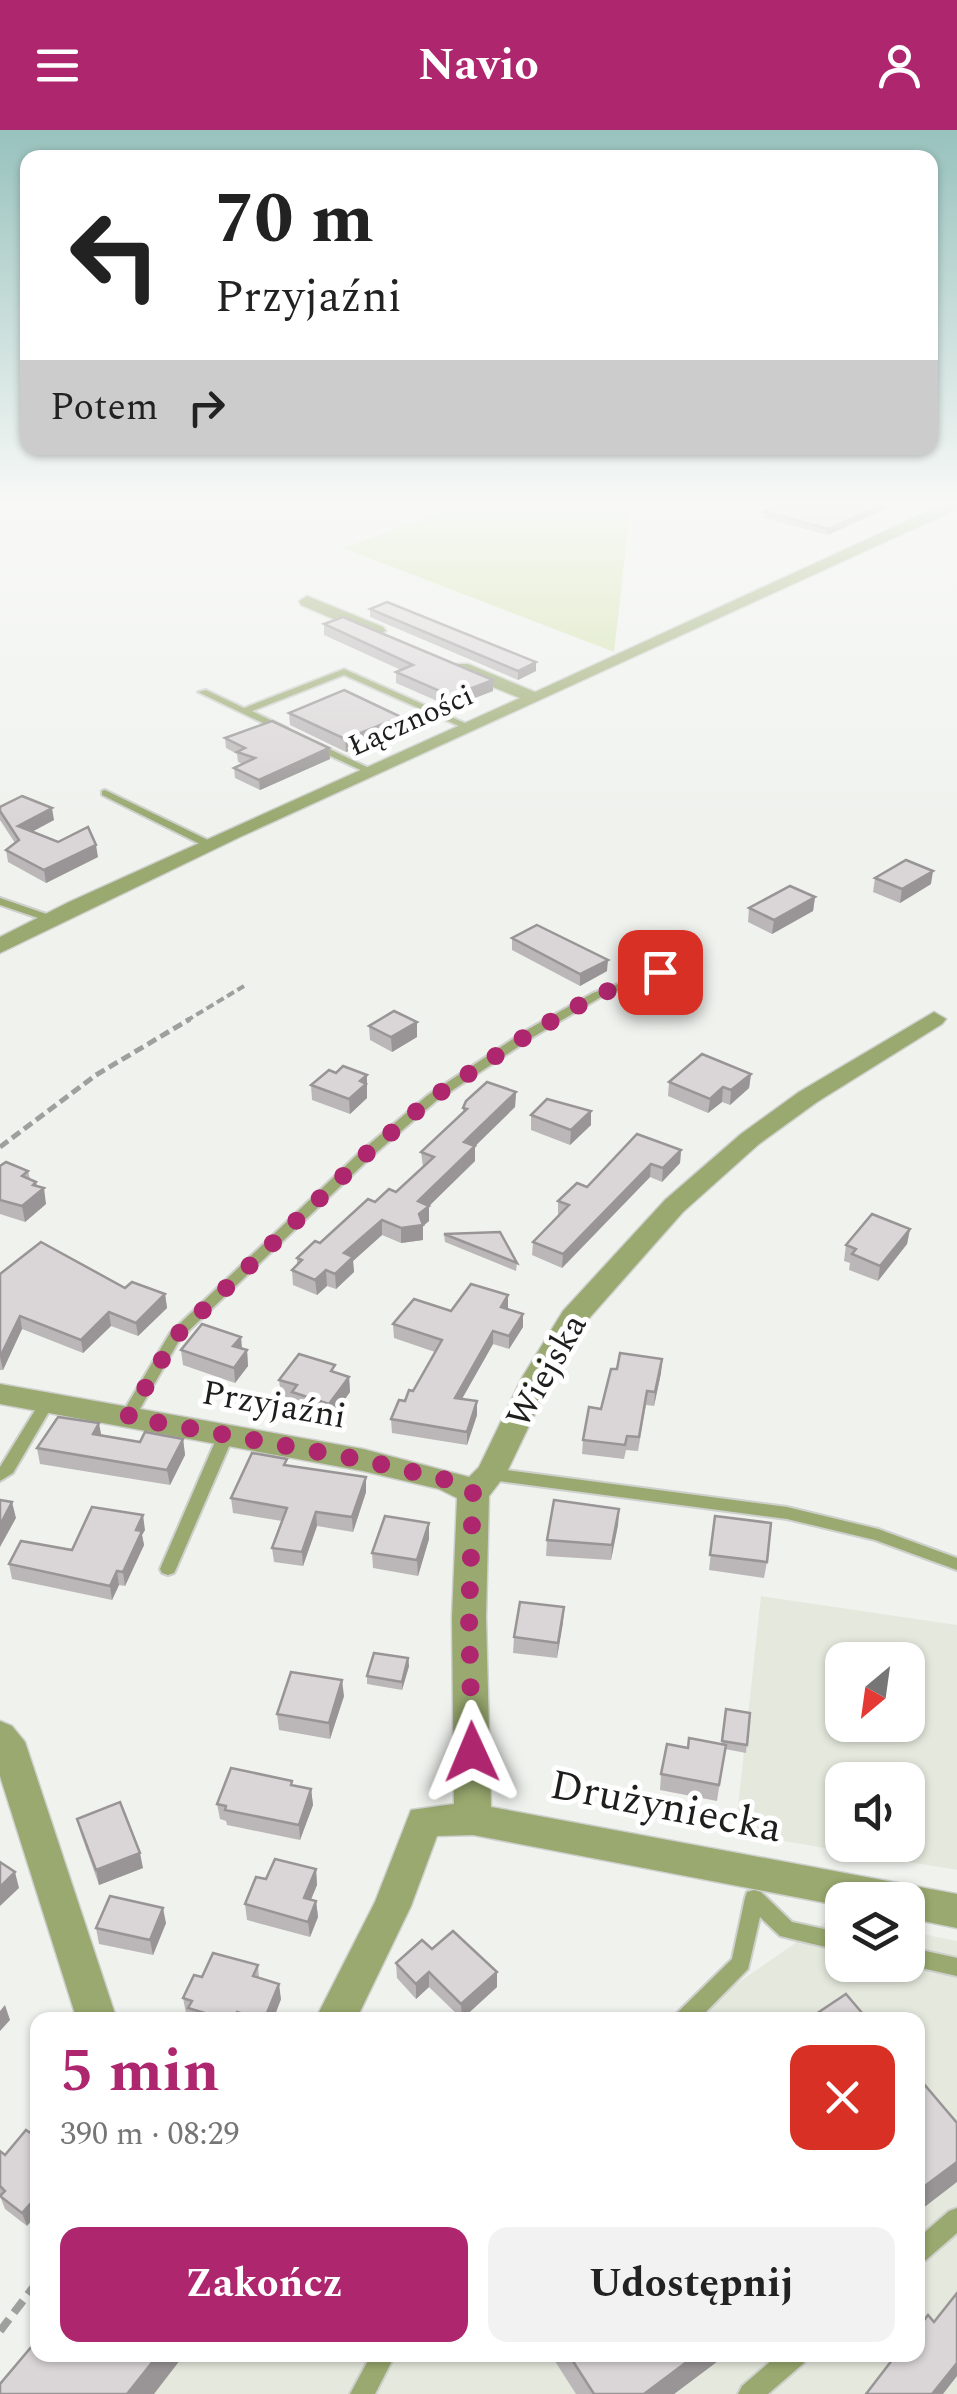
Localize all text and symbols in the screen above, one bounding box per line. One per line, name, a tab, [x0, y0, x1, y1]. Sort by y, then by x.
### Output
text: Navio	[418, 31, 539, 100]
icon: menu	[30, 38, 85, 93]
icon: person	[872, 38, 927, 93]
text: 70 m	[215, 167, 374, 273]
icon: left	[50, 190, 180, 320]
text: Przyjaźni	[215, 263, 402, 332]
text: Potem	[50, 379, 159, 437]
icon: right	[179, 380, 234, 435]
street label: Łączności	[341, 673, 481, 769]
pin	[618, 930, 703, 1015]
icon: arrive	[633, 945, 688, 1000]
street label: Wiejska	[493, 1304, 601, 1438]
street label: Przyjaźni	[198, 1366, 350, 1444]
north arrow	[825, 1642, 925, 1742]
map controls	[825, 1642, 925, 1982]
position arrow	[420, 1700, 524, 1804]
street label: Drużyniecka	[545, 1754, 787, 1860]
button: sound	[825, 1762, 925, 1862]
button: layers	[825, 1882, 925, 1982]
text: 5 min	[60, 2026, 220, 2118]
button: close	[790, 2045, 895, 2150]
text: 390 m · 08:29	[60, 2110, 240, 2159]
button: Zakończ	[60, 2227, 468, 2342]
button: Udostępnij	[488, 2227, 895, 2342]

